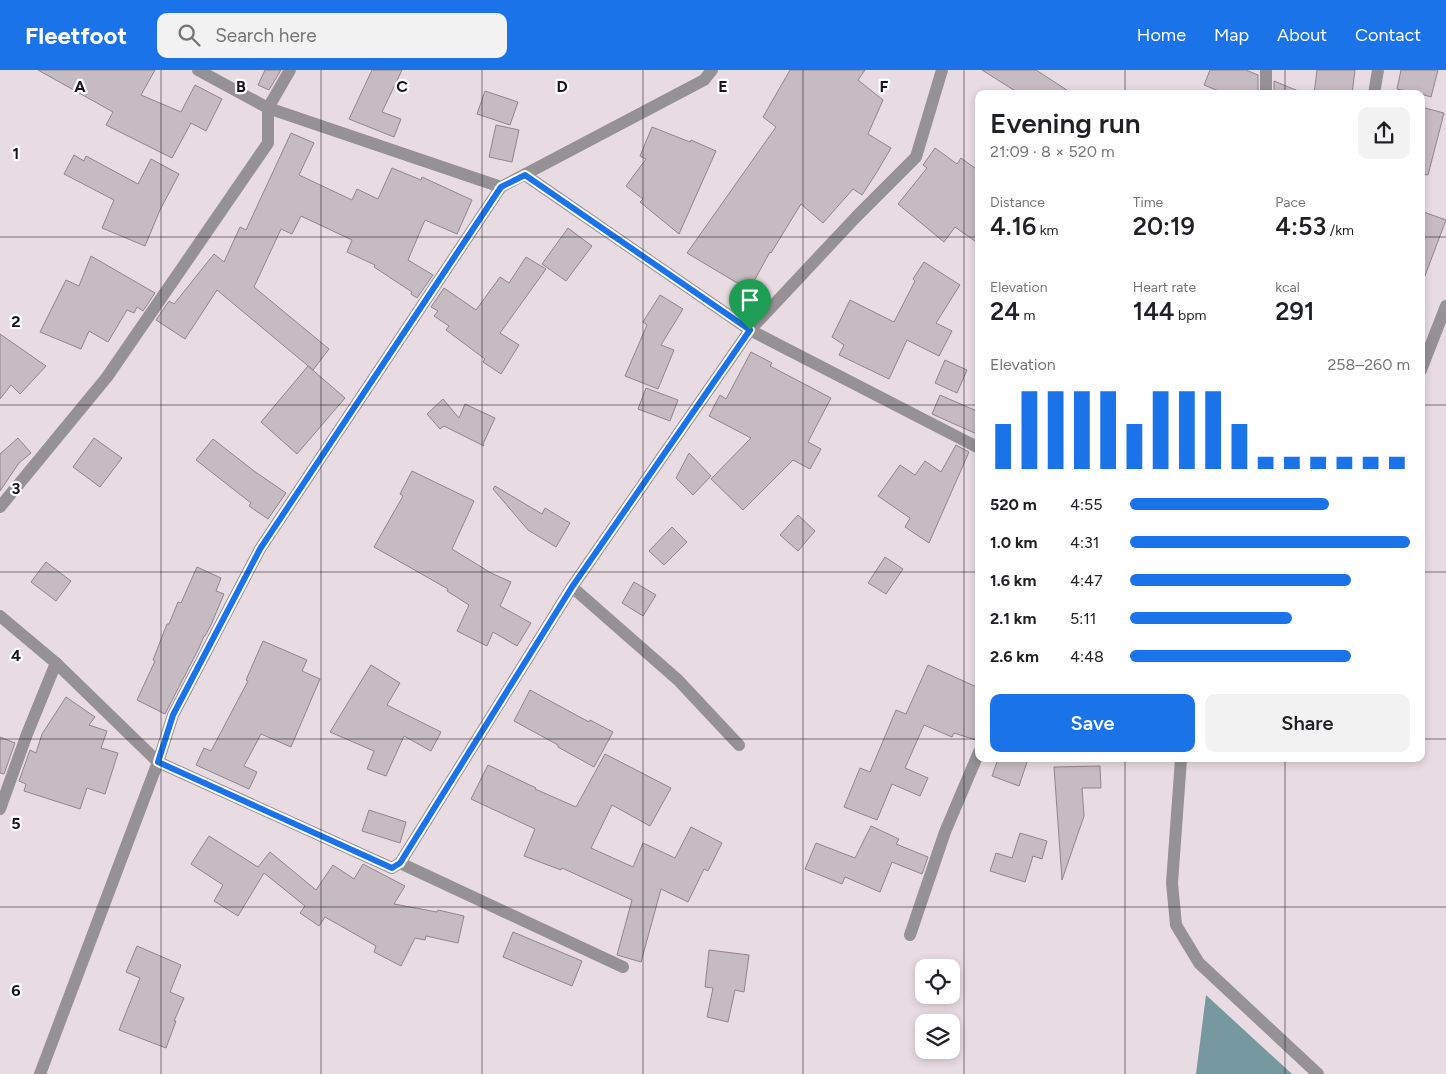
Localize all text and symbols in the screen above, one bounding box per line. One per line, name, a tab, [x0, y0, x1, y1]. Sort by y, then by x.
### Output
search box	[157, 13, 507, 58]
text: Fleetfoot	[25, 21, 127, 50]
icon: search	[175, 21, 203, 49]
text: Search here	[215, 24, 317, 47]
text: Home	[1137, 24, 1186, 46]
text: Map	[1214, 24, 1249, 46]
text: About	[1277, 24, 1327, 46]
text: Contact	[1355, 24, 1421, 46]
text: A	[74, 77, 86, 96]
text: B	[236, 77, 246, 96]
text: C	[396, 77, 408, 96]
text: D	[556, 77, 568, 96]
text: E	[718, 77, 728, 96]
text: F	[880, 77, 889, 96]
text: Evening run	[990, 106, 1141, 140]
button: share	[1358, 107, 1410, 159]
text: 21:09 · 8 × 520 m	[990, 142, 1115, 161]
text: 1	[13, 144, 19, 163]
text: Distance	[990, 194, 1045, 211]
text: Time	[1133, 194, 1163, 211]
text: Pace	[1275, 194, 1306, 211]
text: 4.16	[990, 211, 1036, 241]
text: 20:19	[1133, 211, 1195, 241]
text: 4:53	[1275, 211, 1326, 241]
text: km	[1036, 222, 1059, 239]
text: /km	[1326, 222, 1354, 239]
pin	[729, 279, 771, 330]
text: Elevation	[990, 279, 1048, 296]
text: Heart rate	[1133, 279, 1196, 296]
text: kcal	[1275, 279, 1300, 296]
icon: arrive	[736, 286, 764, 314]
text: 24	[990, 296, 1020, 326]
text: 144	[1133, 296, 1175, 326]
text: 291	[1275, 296, 1314, 326]
text: m	[1020, 307, 1035, 324]
text: bpm	[1175, 307, 1206, 324]
text: 2	[11, 312, 21, 331]
text: Elevation	[990, 355, 1056, 374]
text: 258–260 m	[1327, 355, 1410, 374]
text: 3	[12, 479, 21, 498]
text: 520 m	[990, 495, 1037, 514]
text: 4:55	[1070, 495, 1102, 514]
text: 1.0 km	[990, 533, 1037, 552]
text: 4:31	[1070, 533, 1099, 552]
text: 1.6 km	[990, 571, 1036, 590]
text: 4:47	[1070, 571, 1103, 590]
text: 2.1 km	[990, 609, 1036, 628]
text: 5:11	[1070, 609, 1096, 628]
text: 4	[11, 646, 21, 665]
text: 2.6 km	[990, 647, 1039, 666]
text: 4:48	[1070, 647, 1104, 666]
button: Save	[990, 694, 1195, 752]
button: Share	[1205, 694, 1410, 752]
text: 5	[11, 814, 21, 833]
map controls	[915, 959, 960, 1059]
button: locate	[915, 959, 960, 1004]
text: 6	[11, 981, 21, 1000]
button: layers	[915, 1014, 960, 1059]

